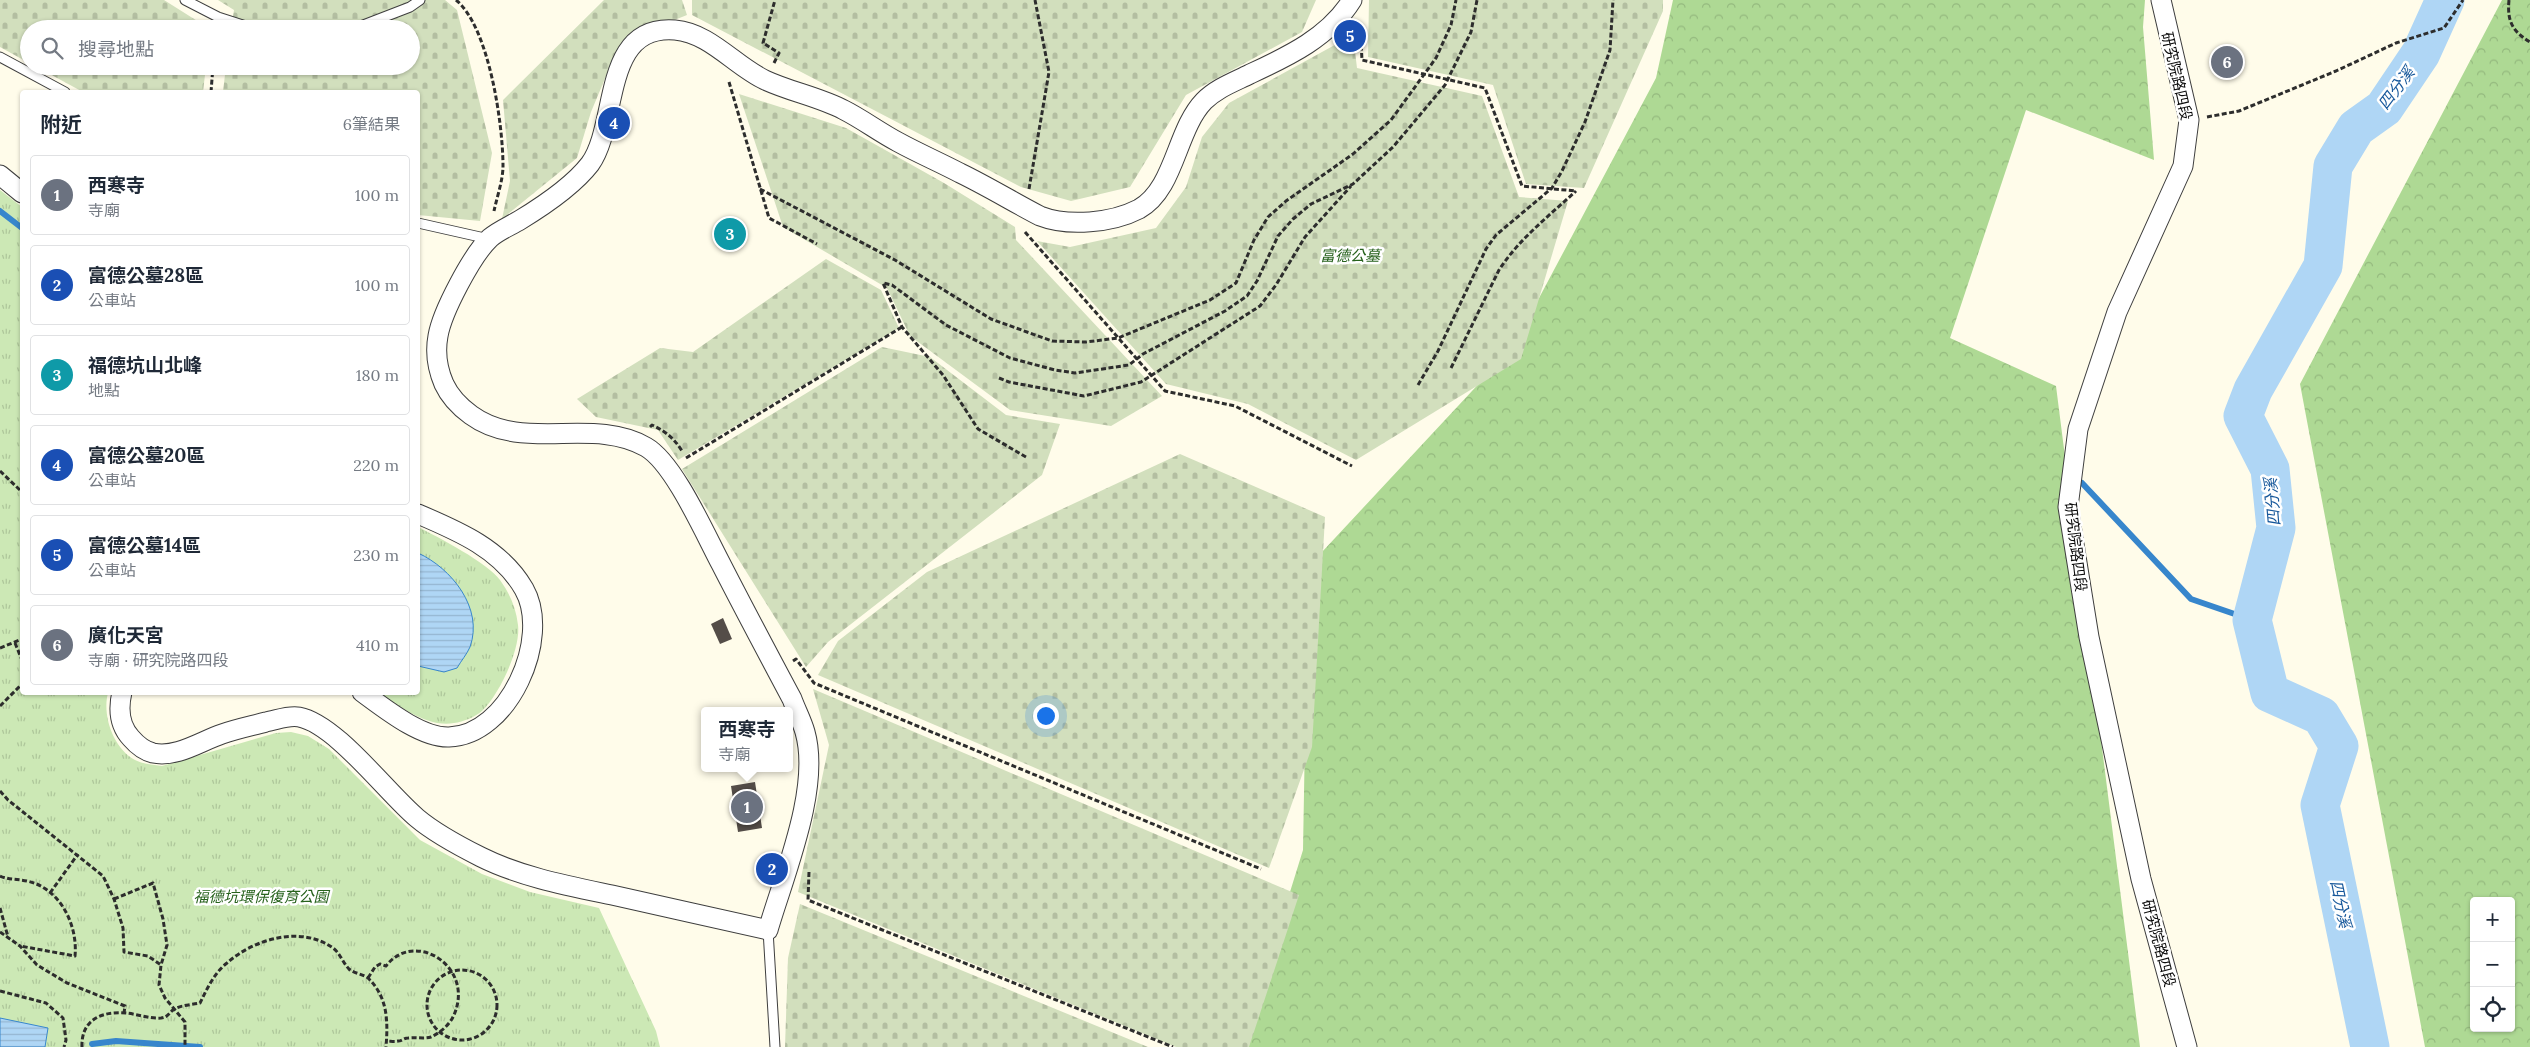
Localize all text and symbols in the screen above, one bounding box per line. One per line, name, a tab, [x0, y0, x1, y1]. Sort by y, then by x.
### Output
pin: 5	[1334, 17, 1366, 55]
search box	[20, 20, 420, 75]
street label: 研究院路四段	[2158, 30, 2196, 122]
icon: search	[38, 34, 66, 62]
text: 搜尋地點	[78, 37, 154, 61]
pin: 6	[2211, 43, 2243, 81]
water label: 四分溪	[2374, 61, 2420, 113]
pin: 4	[598, 104, 630, 142]
text: 附近	[40, 111, 82, 138]
text: 6筆結果	[343, 114, 400, 134]
text: 西寒寺	[88, 173, 145, 197]
text: 1	[54, 185, 60, 205]
text: 100 m	[355, 185, 399, 205]
text: 寺廟	[88, 200, 120, 220]
pin: 3	[714, 215, 746, 253]
park label: 富德公墓	[1320, 246, 1383, 265]
text: 富德公墓28區	[88, 263, 204, 287]
text: 2	[53, 275, 61, 295]
text: 100 m	[355, 275, 399, 295]
text: 公車站	[88, 290, 136, 310]
text: 福德坑山北峰	[88, 353, 202, 377]
text: 3	[53, 365, 61, 385]
text: 180 m	[356, 365, 399, 385]
text: 地點	[88, 380, 120, 400]
text: 富德公墓20區	[88, 443, 205, 467]
text: 4	[53, 455, 61, 475]
text: 220 m	[353, 455, 399, 475]
text: 公車站	[88, 470, 136, 490]
water label: 四分溪	[2260, 475, 2284, 527]
street label: 研究院路四段	[2061, 501, 2091, 593]
text: 富德公墓14區	[88, 533, 201, 557]
text: 5	[53, 545, 61, 565]
text: 230 m	[353, 545, 399, 565]
text: 公車站	[88, 560, 136, 580]
text: 廣化天宮	[88, 623, 164, 647]
text: 6	[52, 635, 62, 655]
text: 410 m	[356, 635, 399, 655]
text: 寺廟 · 研究院路四段	[88, 650, 228, 670]
your location	[1033, 703, 1059, 729]
popup	[701, 707, 793, 772]
text: 西寒寺	[718, 717, 776, 741]
text: 寺廟	[718, 744, 751, 764]
pin: 1	[731, 788, 763, 826]
pin: 2	[756, 850, 788, 888]
water label: 四分溪	[2326, 878, 2356, 932]
park label: 福德坑環保復育公園	[193, 887, 330, 906]
street label: 研究院路四段	[2138, 897, 2180, 989]
map controls	[2470, 897, 2515, 1032]
button: +	[2470, 897, 2515, 942]
button: −	[2470, 942, 2515, 987]
button: locate	[2470, 987, 2515, 1032]

